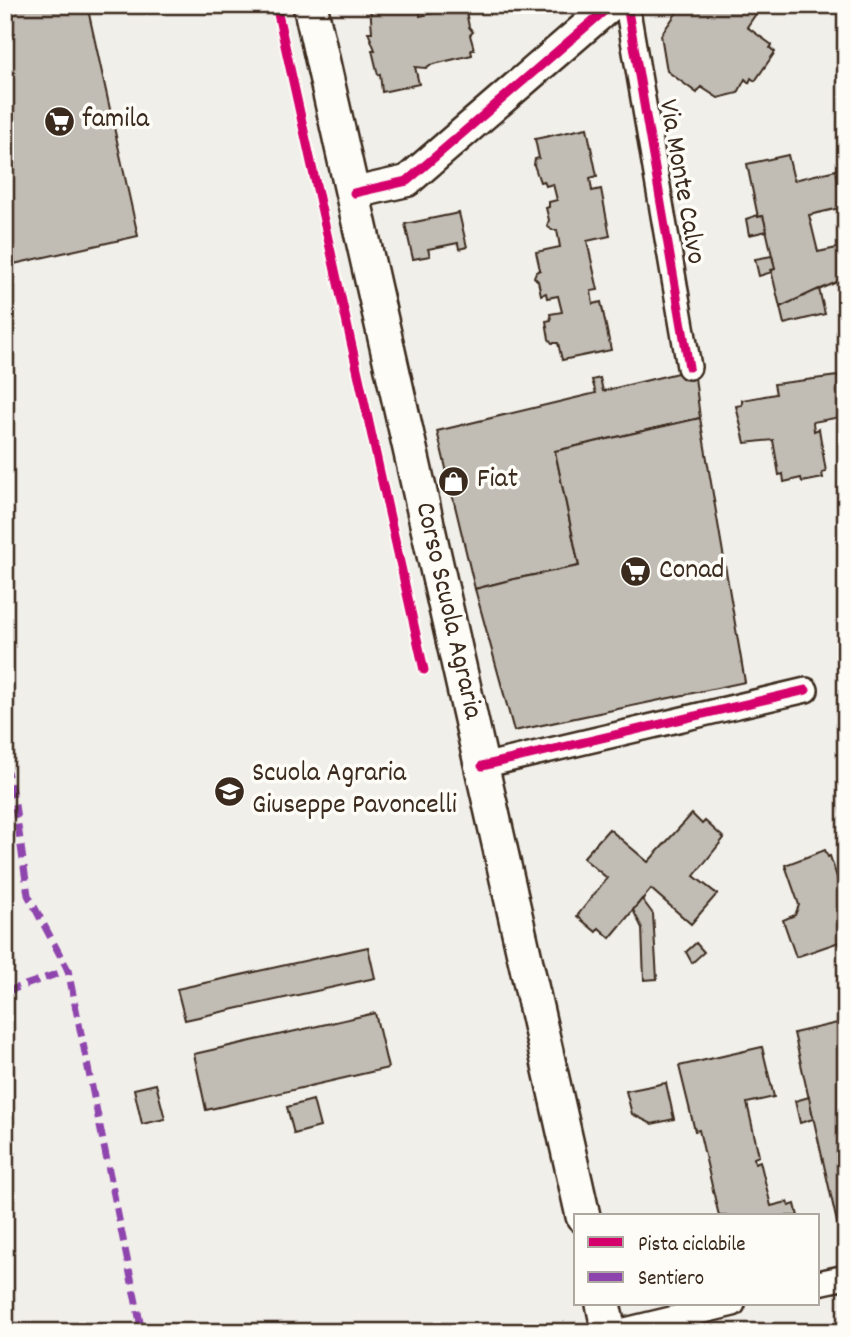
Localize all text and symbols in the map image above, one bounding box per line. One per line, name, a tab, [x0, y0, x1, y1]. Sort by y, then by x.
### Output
street label: Via Monte Calvo	[646, 96, 714, 268]
place label: famila	[82, 101, 150, 141]
supermarket icon: famila	[42, 104, 76, 138]
place label: Fiat	[477, 461, 518, 501]
shop icon: Fiat	[437, 464, 471, 498]
street label: Corso Scuola Agraria	[403, 499, 492, 724]
place label: Conad	[659, 552, 725, 592]
supermarket icon: Conad	[619, 555, 653, 589]
place label: Scuola Agraria Giuseppe Pavoncelli	[252, 755, 457, 827]
school or university icon: Scuola Agraria Giuseppe Pavoncelli	[212, 774, 246, 808]
legend	[574, 1214, 820, 1306]
text: Pista ciclabile	[638, 1231, 745, 1261]
text: Sentiero	[638, 1265, 704, 1295]

